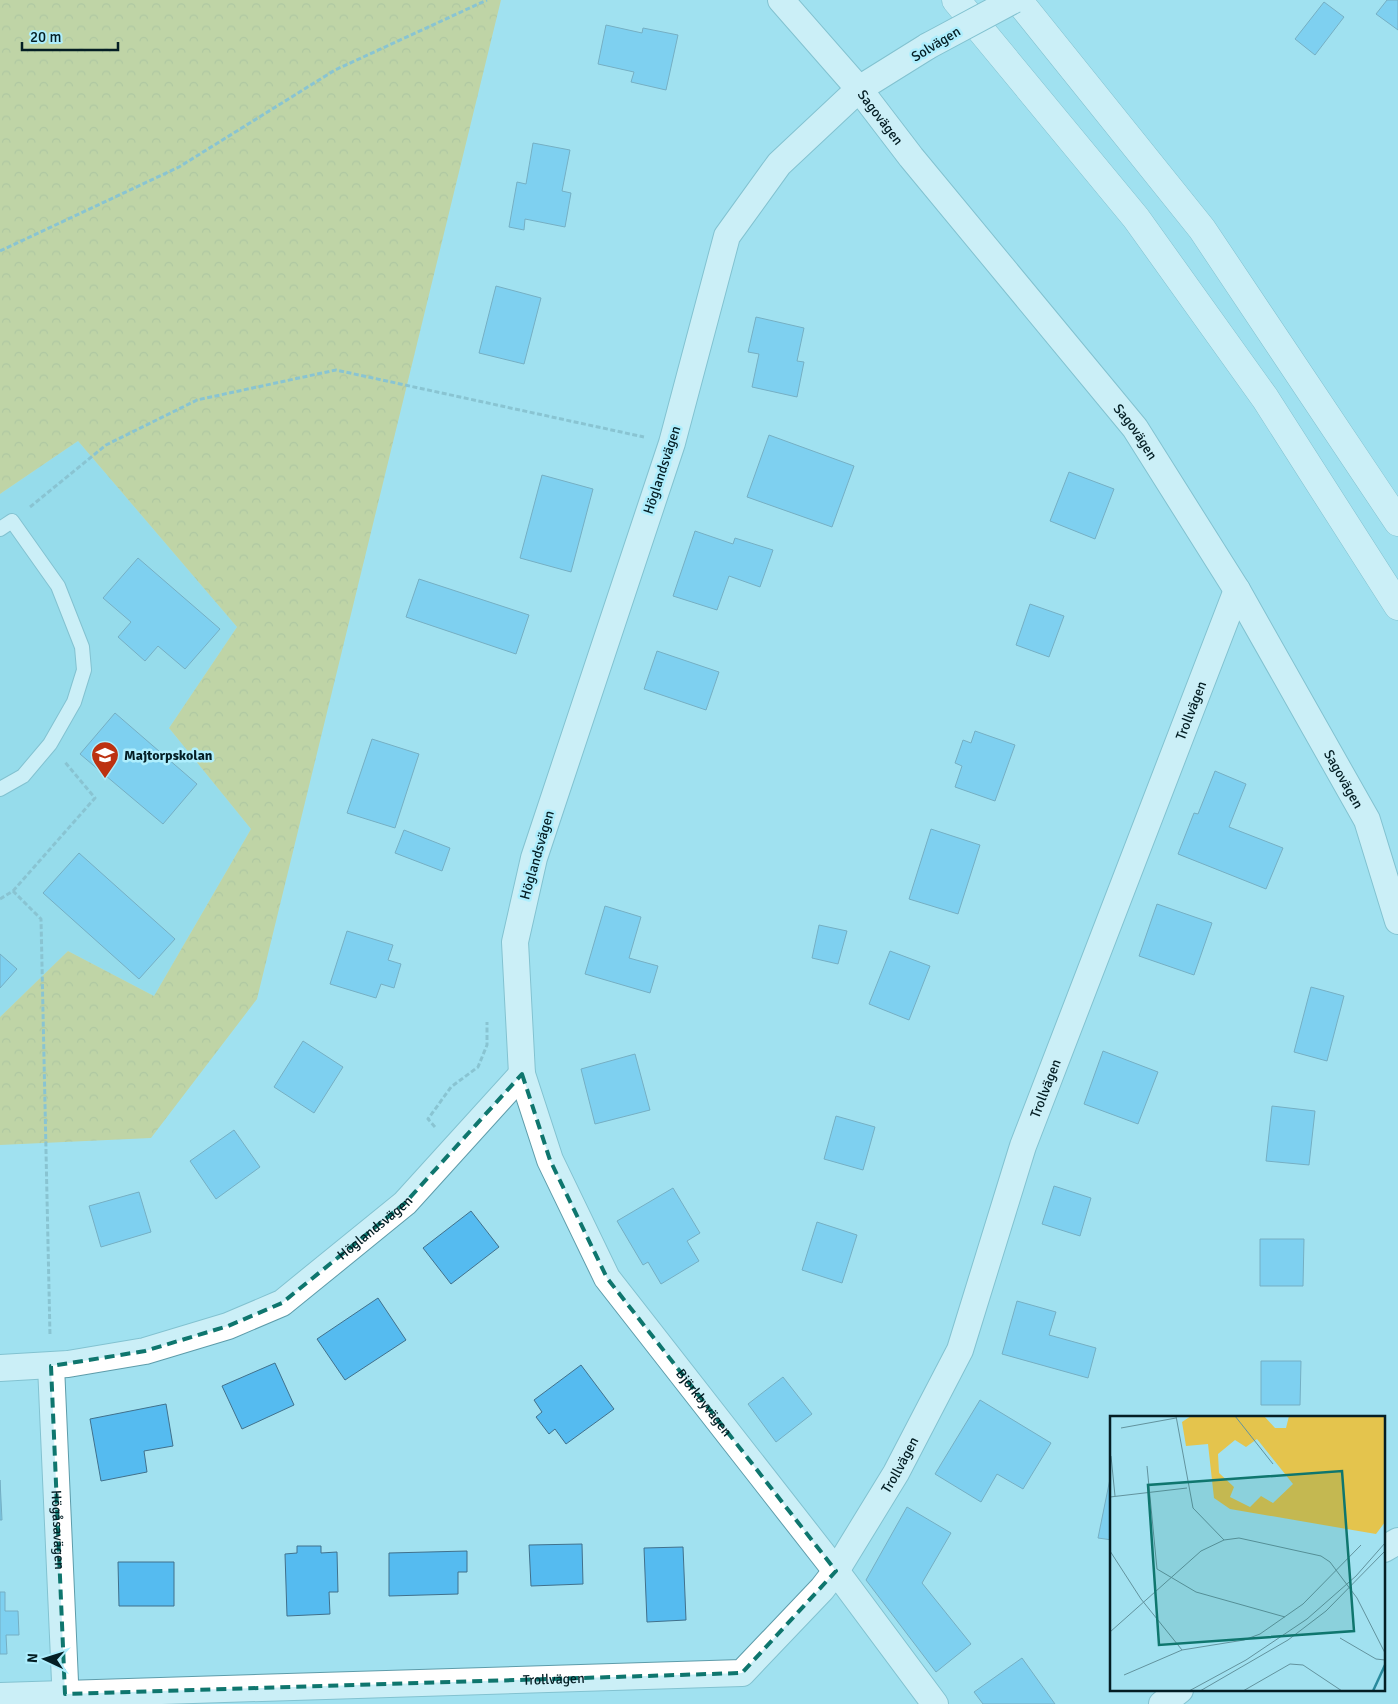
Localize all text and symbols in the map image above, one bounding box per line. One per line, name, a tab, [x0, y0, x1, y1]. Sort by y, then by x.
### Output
scale bar	[22, 20, 119, 52]
street label: Solvägen	[908, 23, 964, 65]
text: 20 m	[30, 28, 61, 46]
street label: Sagovägen	[854, 86, 907, 148]
street label: Sagovägen	[1110, 400, 1161, 463]
street label: Höglandsvägen	[640, 424, 684, 516]
street label: Trollvägen	[1172, 678, 1210, 742]
school or university icon: Majtorpskolan	[90, 740, 120, 779]
place label: Majtorpskolan	[124, 747, 213, 764]
street label: Sagovägen	[1320, 747, 1367, 811]
street label: Höglandsvägen	[516, 808, 558, 902]
street label: Trollvägen	[1026, 1056, 1064, 1120]
street label: Höglandsvägen	[334, 1192, 416, 1263]
street label: Björkbyvägen	[673, 1365, 736, 1440]
inset map	[1110, 1416, 1386, 1692]
street label: Trollvägen	[877, 1434, 922, 1496]
street label: Högåsavägen	[48, 1490, 69, 1570]
north arrow	[20, 1634, 70, 1684]
text: N	[24, 1653, 41, 1664]
street label: Trollvägen	[523, 1669, 585, 1688]

